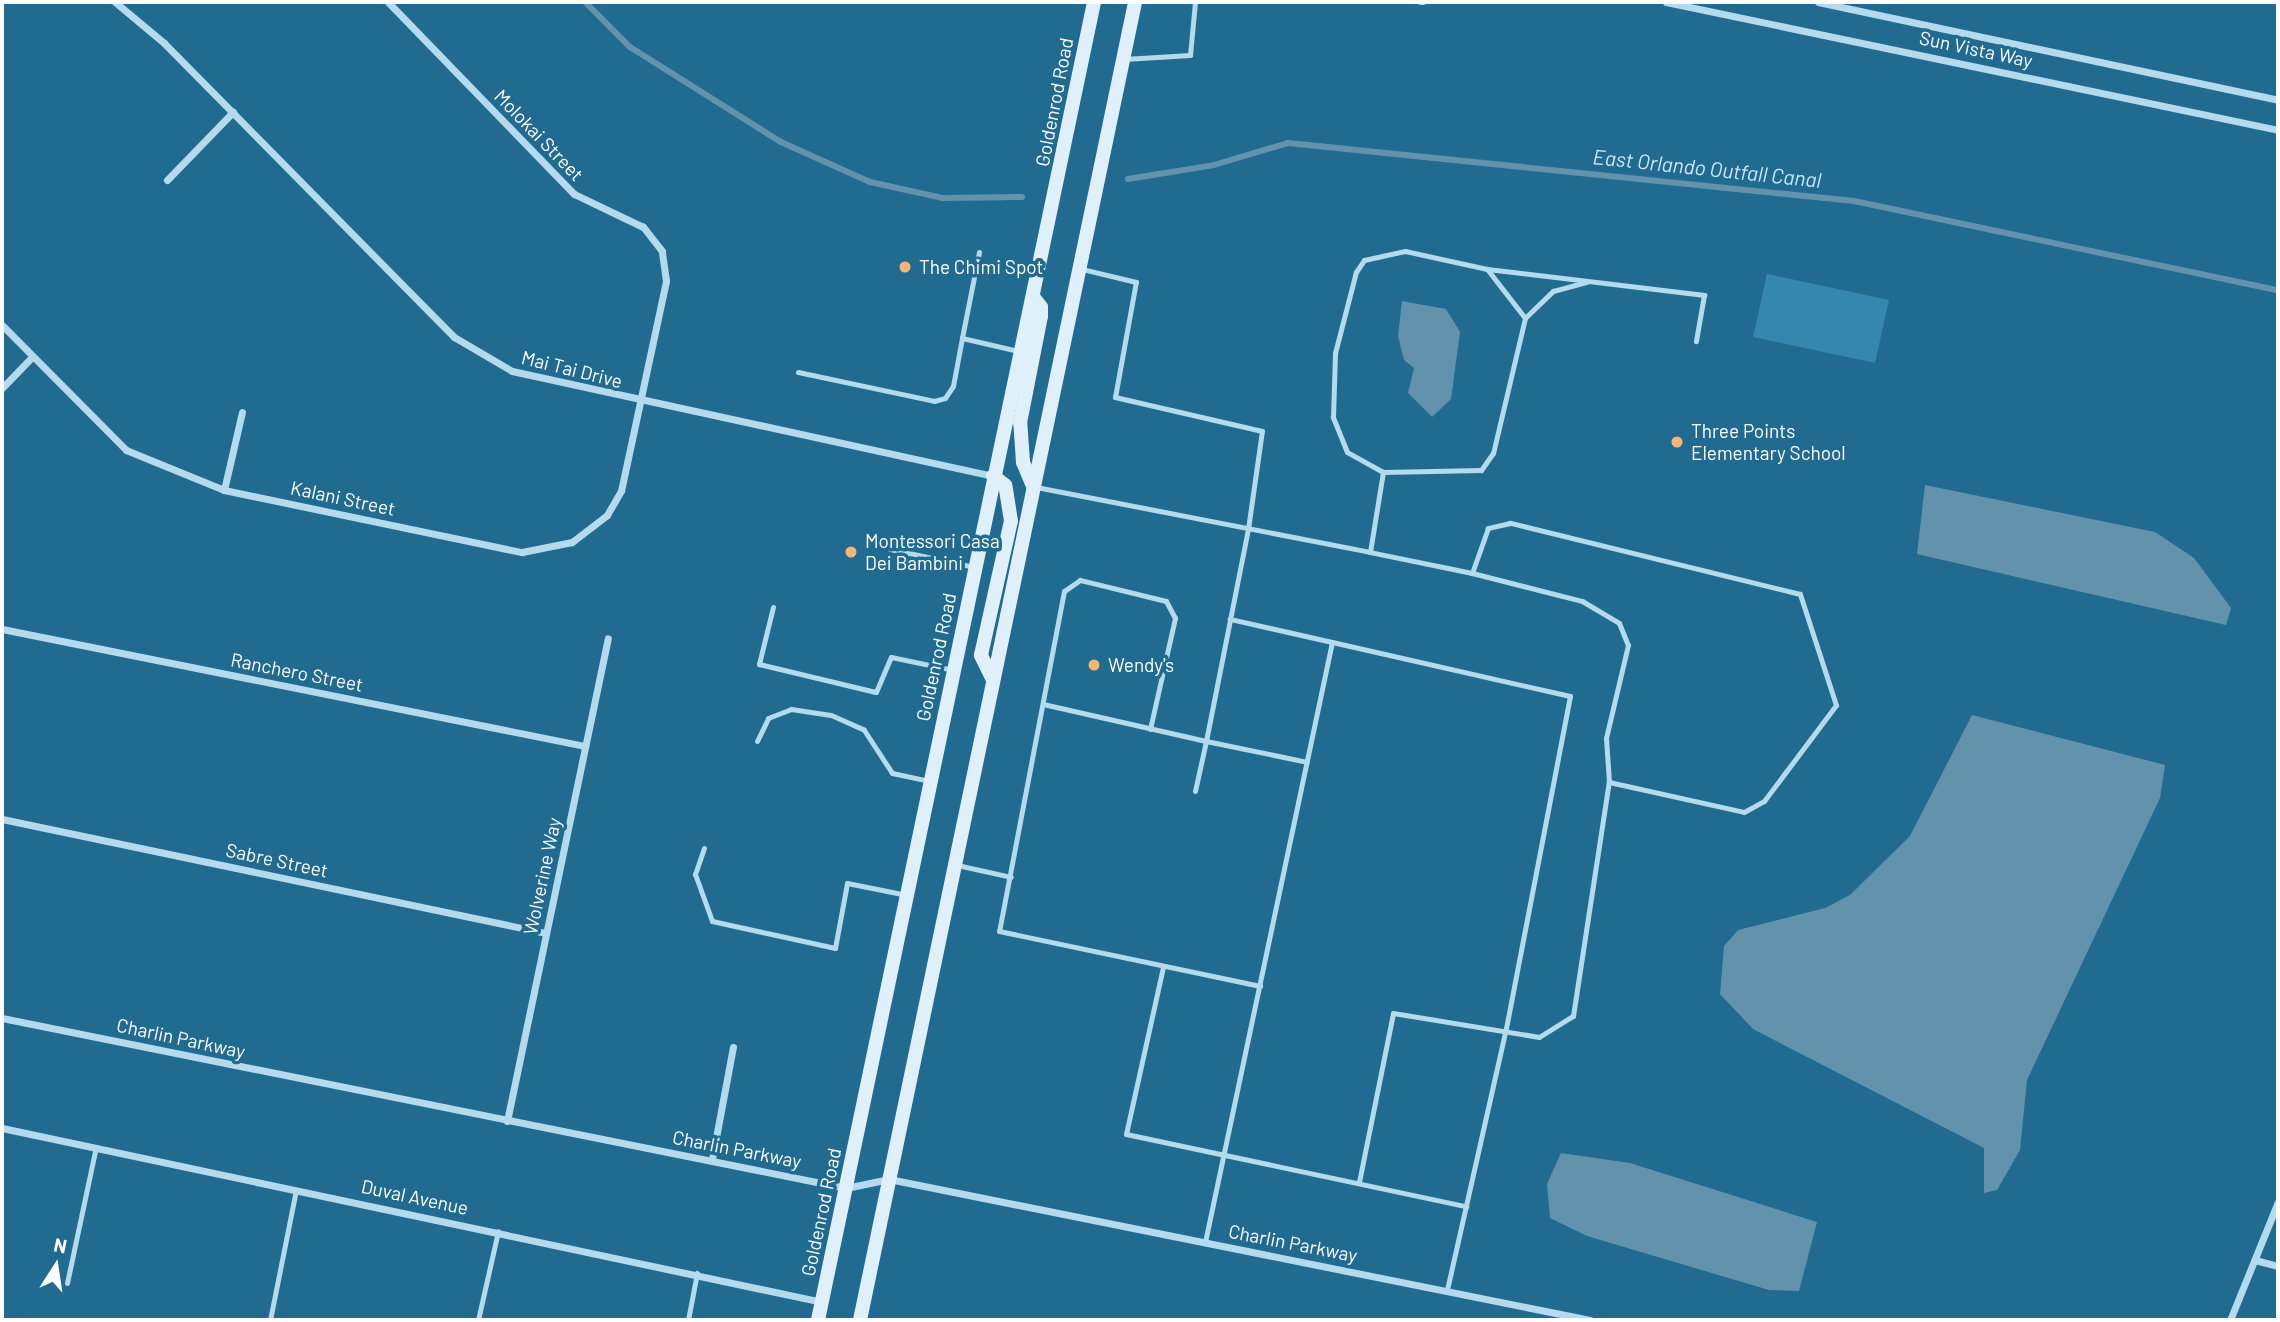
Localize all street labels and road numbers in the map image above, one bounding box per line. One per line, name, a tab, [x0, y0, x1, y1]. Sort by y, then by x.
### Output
street label: Sun Vista Way	[1917, 26, 2035, 72]
street label: Goldenrod Road	[1030, 36, 1078, 168]
street label: Molokai Street	[490, 85, 588, 185]
street label: Mai Tai Drive	[519, 345, 625, 393]
street label: Kalani Street	[289, 476, 397, 520]
street label: Goldenrod Road	[911, 591, 961, 723]
street label: Ranchero Street	[229, 648, 365, 696]
street label: Wolverine Way	[518, 815, 566, 937]
street label: Sabre Street	[224, 838, 330, 882]
street label: Charlin Parkway	[115, 1013, 247, 1063]
street label: Charlin Parkway	[671, 1125, 803, 1173]
street label: Goldenrod Road	[796, 1146, 846, 1278]
street label: Duval Avenue	[359, 1175, 471, 1219]
street label: Charlin Parkway	[1227, 1219, 1359, 1267]

